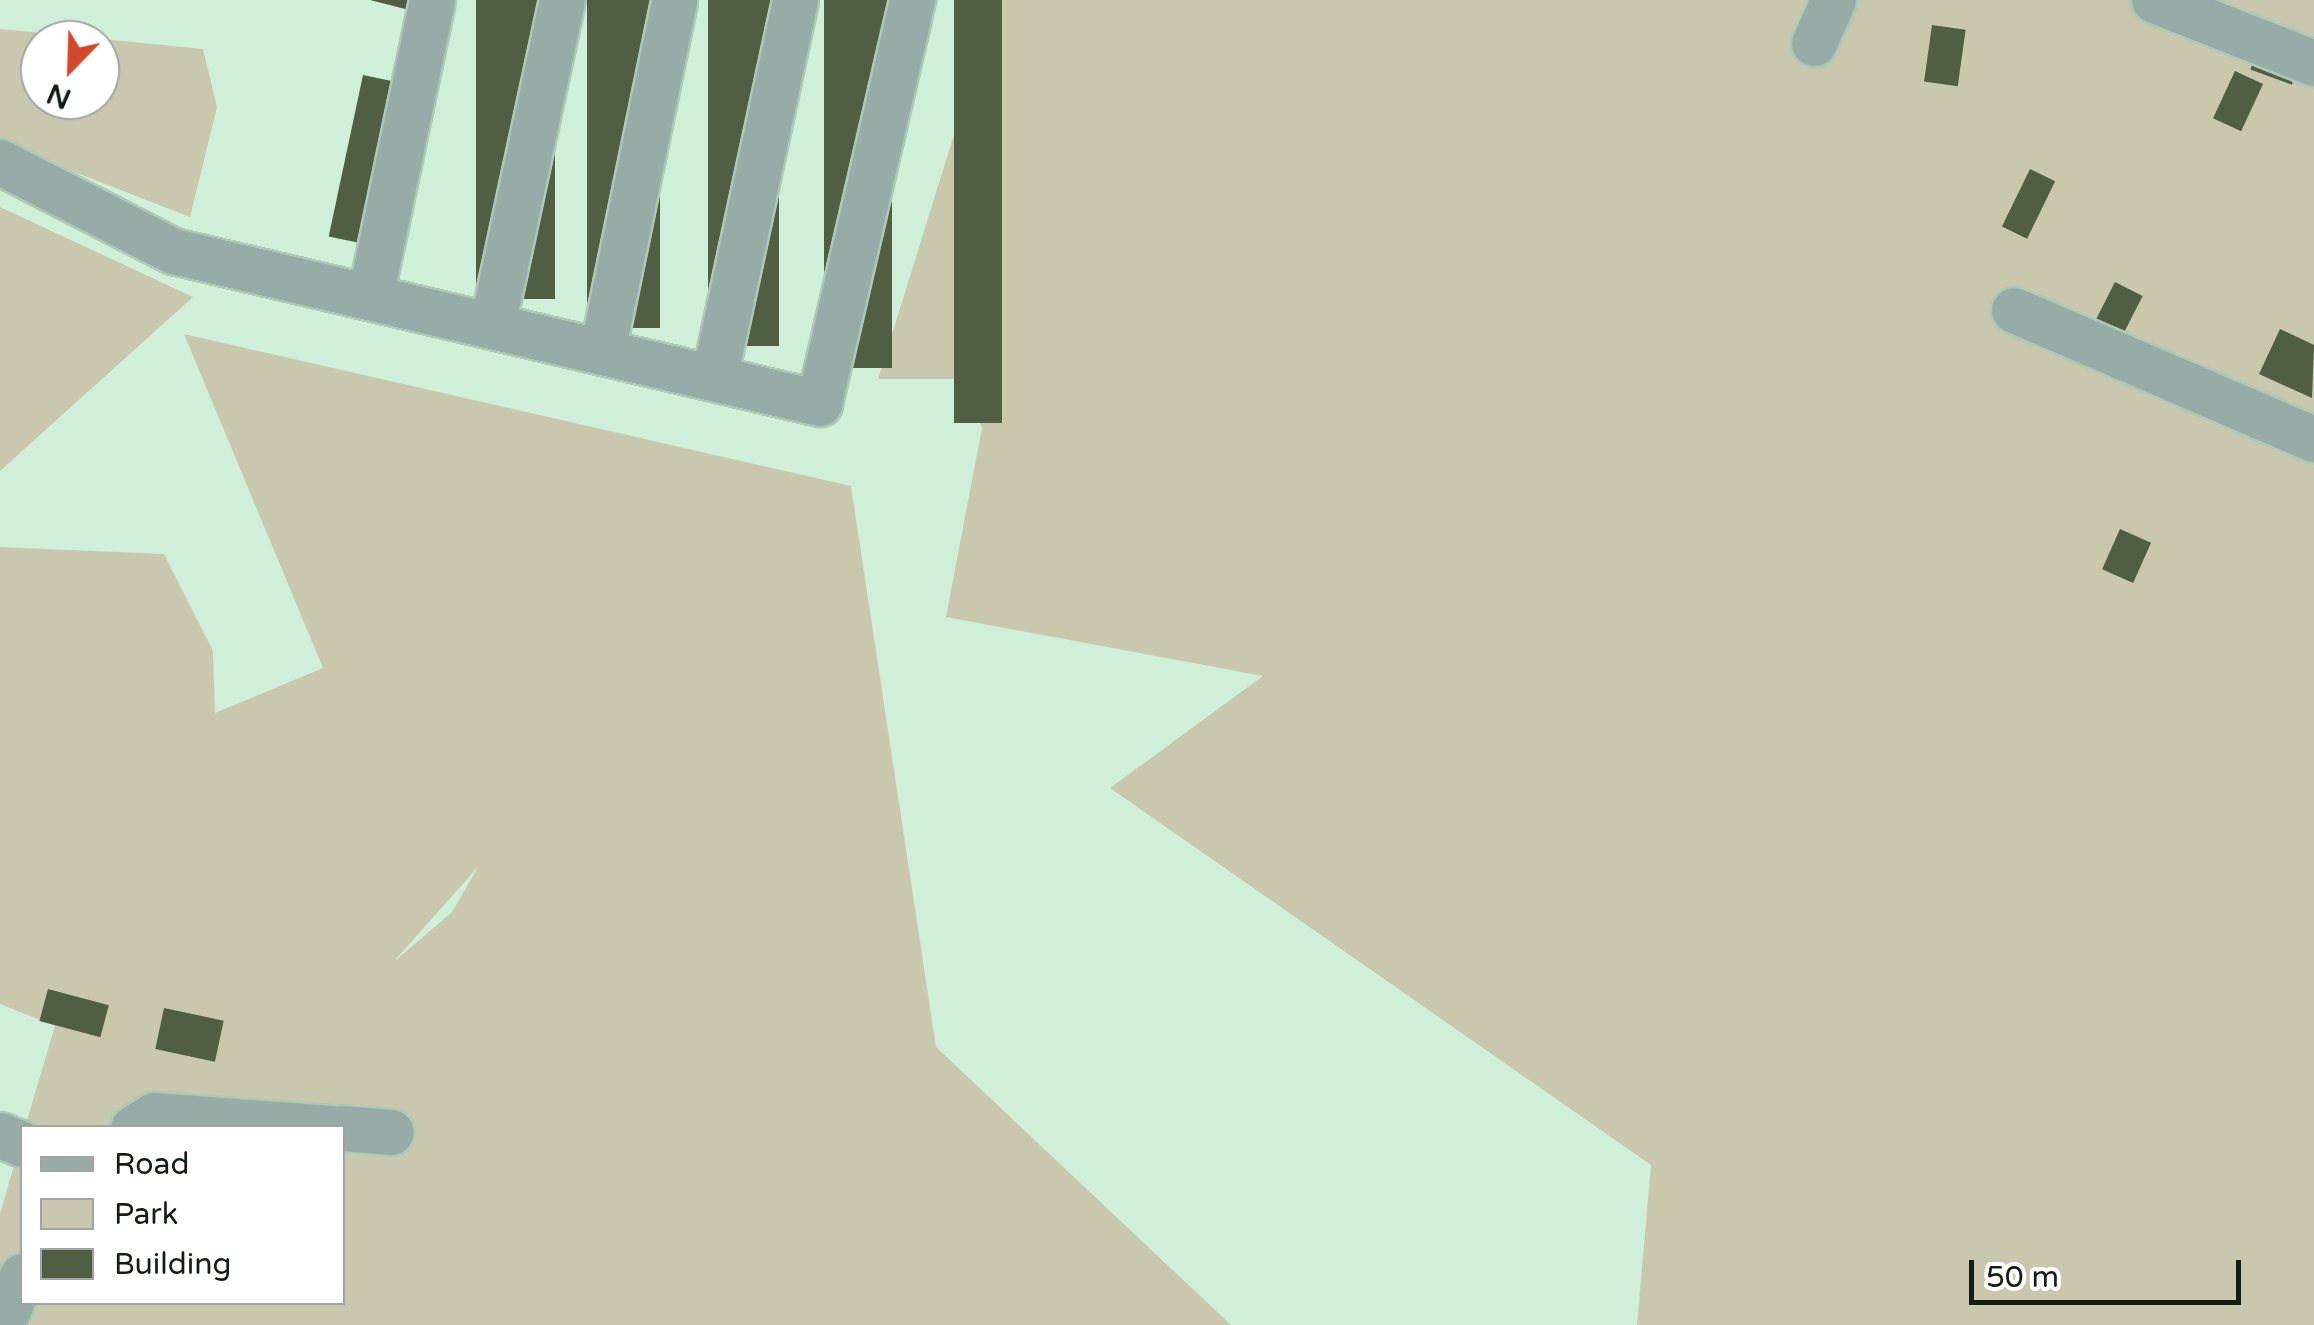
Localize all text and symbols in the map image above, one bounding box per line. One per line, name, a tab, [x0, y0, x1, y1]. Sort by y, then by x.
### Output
north arrow	[20, 20, 120, 120]
text: N	[42, 76, 76, 116]
legend	[20, 1125, 345, 1305]
text: Road	[114, 1146, 189, 1183]
text: Park	[114, 1196, 178, 1233]
scale bar	[1974, 1240, 2246, 1302]
text: Building	[114, 1246, 231, 1283]
text: 50 m	[1986, 1259, 2059, 1296]

